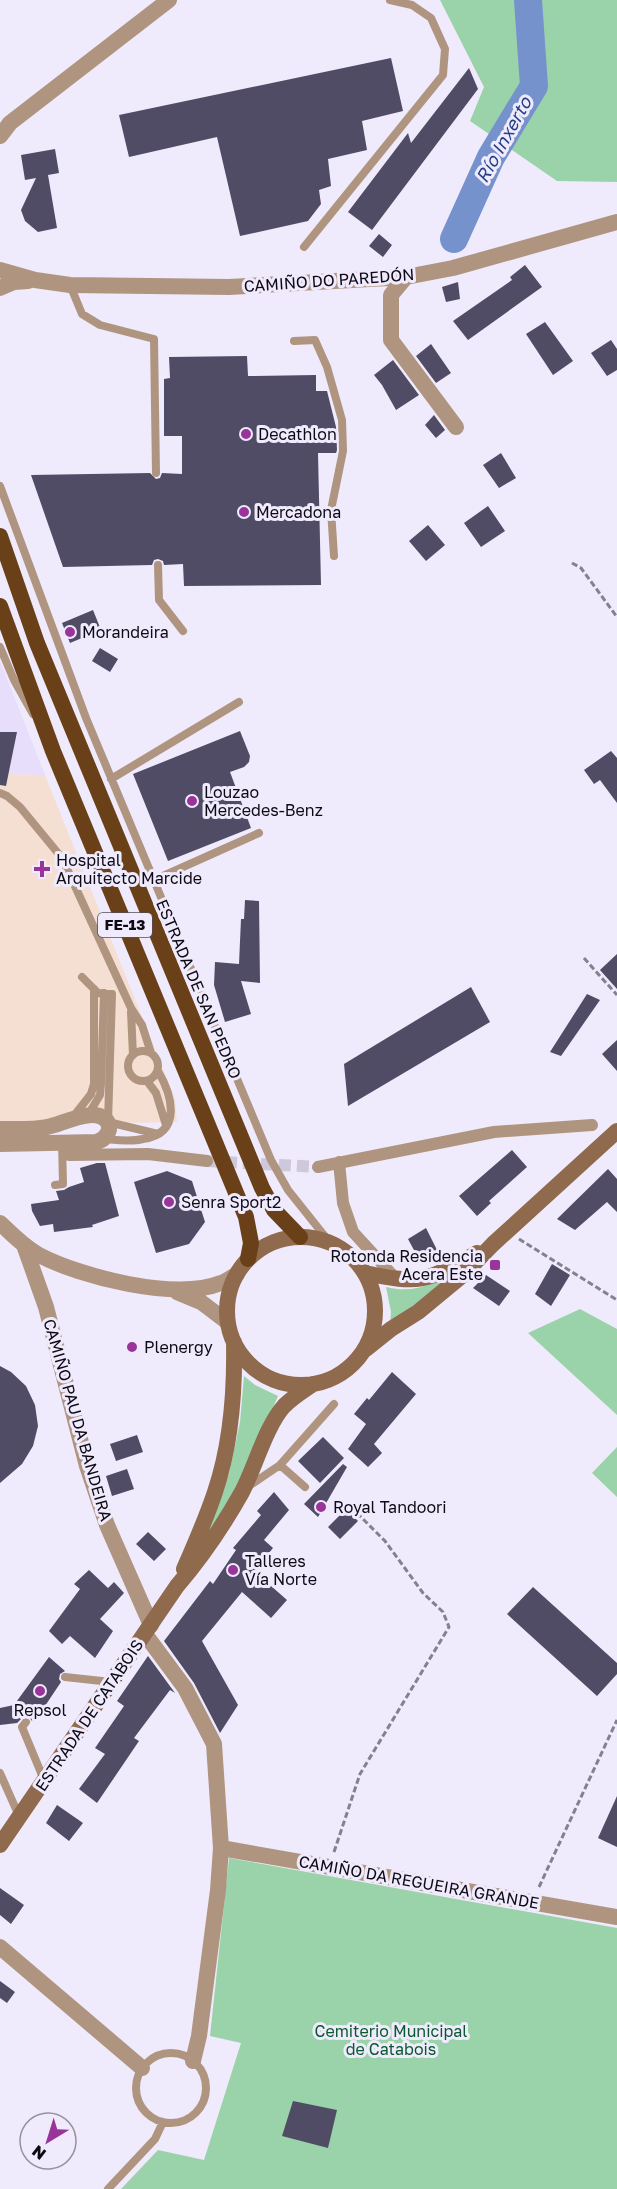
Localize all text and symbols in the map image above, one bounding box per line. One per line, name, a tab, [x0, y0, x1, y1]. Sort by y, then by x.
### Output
water label: Río Inxerto	[471, 92, 536, 186]
street label: CAMIÑO DO PAREDÓN	[243, 264, 415, 296]
place label: Decathlon	[258, 424, 337, 444]
marker: Decathlon	[239, 427, 253, 441]
place label: Mercadona	[256, 502, 341, 522]
marker: Mercadona	[237, 505, 251, 519]
place label: Morandeira	[82, 622, 169, 642]
marker: Morandeira	[63, 625, 77, 639]
place label: Louzao Mercedes-Benz	[204, 782, 323, 820]
marker: Louzao Mercedes-Benz	[185, 794, 199, 808]
place label: Hospital Arquitecto Marcide	[56, 850, 202, 888]
marker: Hospital Arquitecto Marcide	[33, 860, 51, 878]
street label: ESTRADA DE SAN PEDRO	[152, 896, 246, 1082]
road number: FE-13	[98, 913, 152, 937]
place label: Senra Sport2	[181, 1192, 281, 1212]
marker: Senra Sport2	[162, 1195, 176, 1209]
place label: Rotonda Residencia Acera Este	[330, 1246, 483, 1284]
marker: Rotonda Residencia Acera Este	[488, 1258, 502, 1272]
street label: CAMIÑO PAU DA BANDEIRA	[39, 1316, 117, 1524]
place label: Plenergy	[144, 1337, 213, 1357]
marker: Plenergy	[125, 1340, 139, 1354]
place label: Royal Tandoori	[333, 1497, 447, 1517]
marker: Royal Tandoori	[314, 1500, 328, 1514]
place label: Talleres Vía Norte	[245, 1551, 317, 1589]
marker: Talleres Vía Norte	[226, 1563, 240, 1577]
street label: ESTRADA DE CATABOIS	[31, 1635, 147, 1795]
marker: Repsol	[33, 1684, 47, 1698]
place label: Repsol	[13, 1700, 67, 1720]
street label: CAMIÑO DA REGUEIRA GRANDE	[297, 1851, 541, 1913]
park label: Cemiterio Municipal de Catabois	[315, 2021, 468, 2059]
north arrow	[18, 2111, 78, 2171]
text: N	[28, 2141, 50, 2164]

